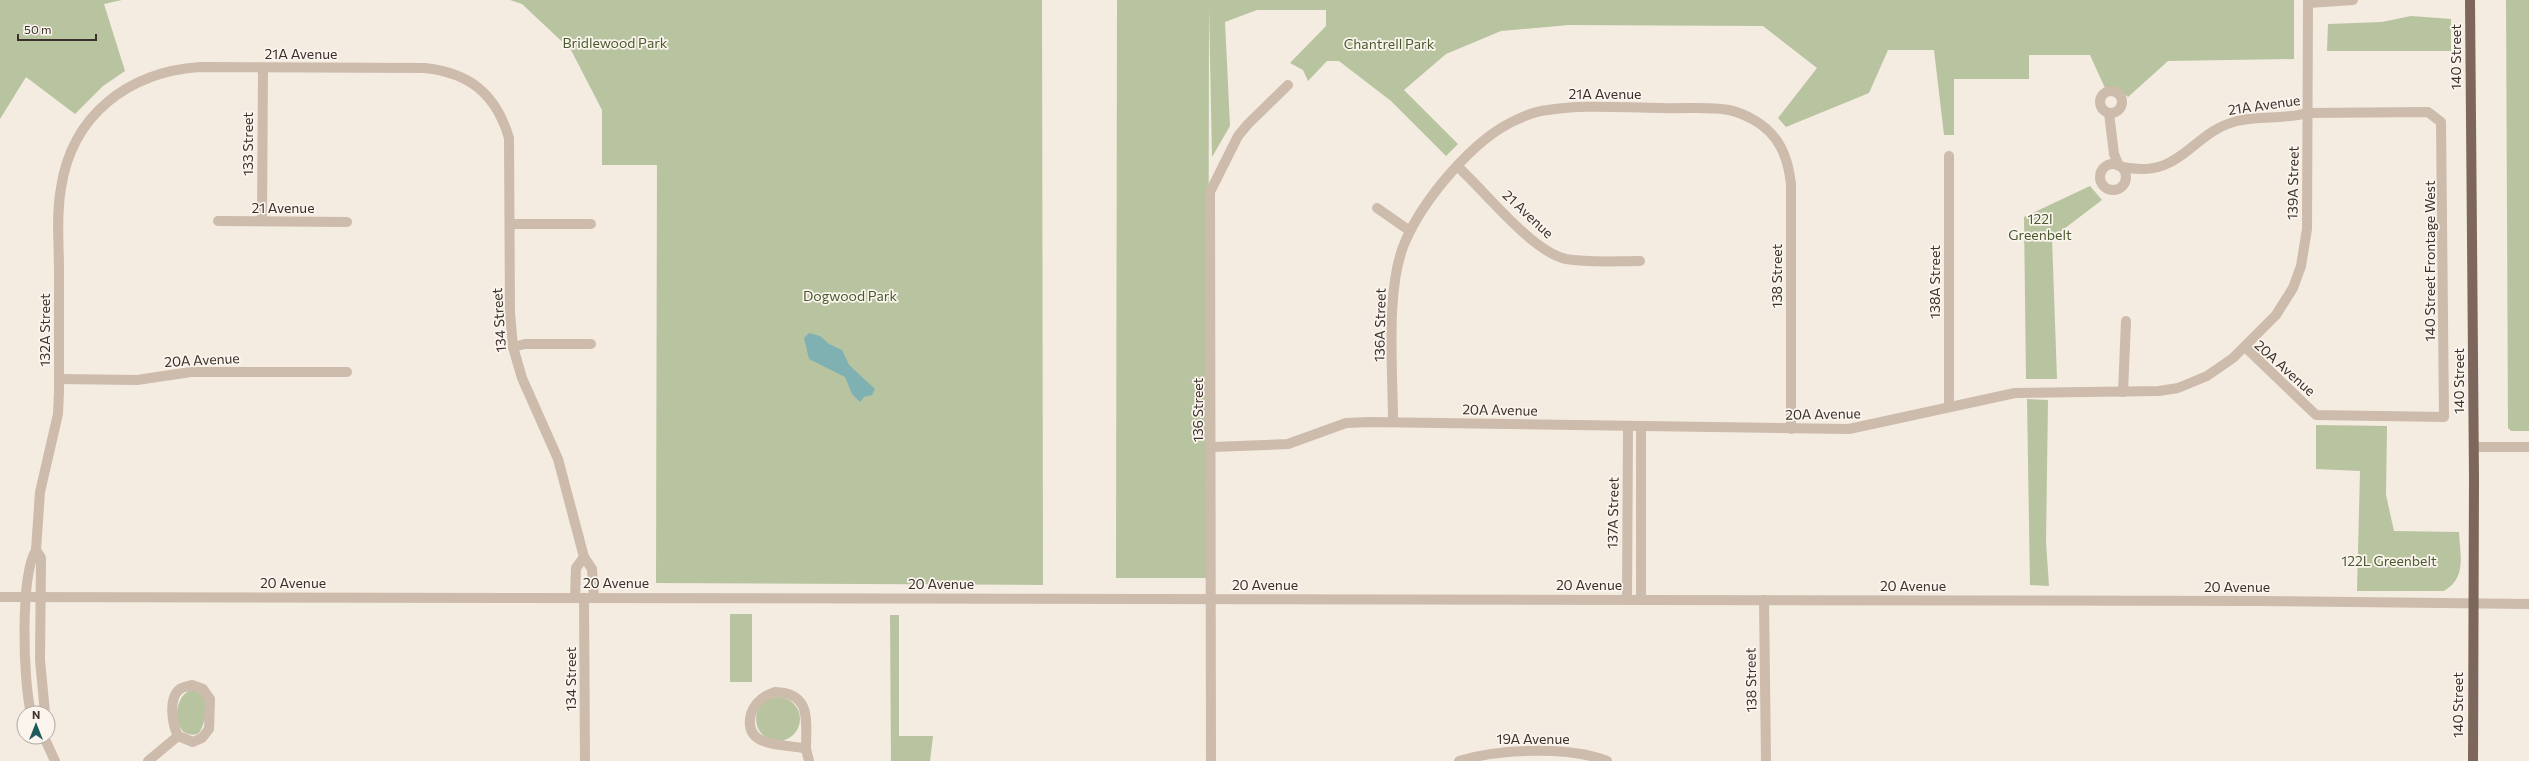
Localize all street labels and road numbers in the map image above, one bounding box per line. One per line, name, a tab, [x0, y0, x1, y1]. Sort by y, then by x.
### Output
street label: 140 Street	[2447, 24, 2464, 90]
street label: 21A Avenue	[265, 45, 337, 62]
street label: 21A Avenue	[1569, 85, 1641, 102]
street label: 21A Avenue	[2227, 91, 2301, 118]
street label: 133 Street	[239, 112, 256, 176]
street label: 139A Street	[2283, 146, 2302, 220]
street label: 140 Street Frontage West	[2421, 180, 2438, 342]
street label: 21 Avenue	[1499, 186, 1557, 241]
street label: 21 Avenue	[251, 199, 315, 216]
street label: 138 Street	[1768, 243, 1785, 308]
street label: 138A Street	[1926, 245, 1943, 319]
street label: 134 Street	[488, 287, 509, 353]
street label: 136A Street	[1370, 288, 1389, 362]
street label: 132A Street	[36, 293, 53, 367]
street label: 20A Avenue	[2252, 336, 2319, 399]
street label: 140 Street	[2450, 348, 2467, 414]
street label: 20A Avenue	[164, 349, 240, 370]
street label: 136 Street	[1189, 377, 1206, 442]
street label: 20A Avenue	[1462, 400, 1538, 419]
street label: 20A Avenue	[1785, 404, 1861, 423]
street label: 137A Street	[1603, 477, 1622, 549]
street label: 20 Avenue	[260, 574, 326, 591]
street label: 20 Avenue	[583, 574, 649, 591]
street label: 20 Avenue	[908, 575, 974, 592]
street label: 20 Avenue	[1232, 576, 1298, 593]
street label: 20 Avenue	[1556, 576, 1622, 593]
street label: 20 Avenue	[1880, 577, 1946, 594]
street label: 20 Avenue	[2204, 578, 2270, 595]
street label: 134 Street	[562, 646, 579, 711]
street label: 138 Street	[1741, 647, 1760, 713]
street label: 140 Street	[2449, 672, 2466, 738]
street label: 19A Avenue	[1496, 730, 1570, 747]

